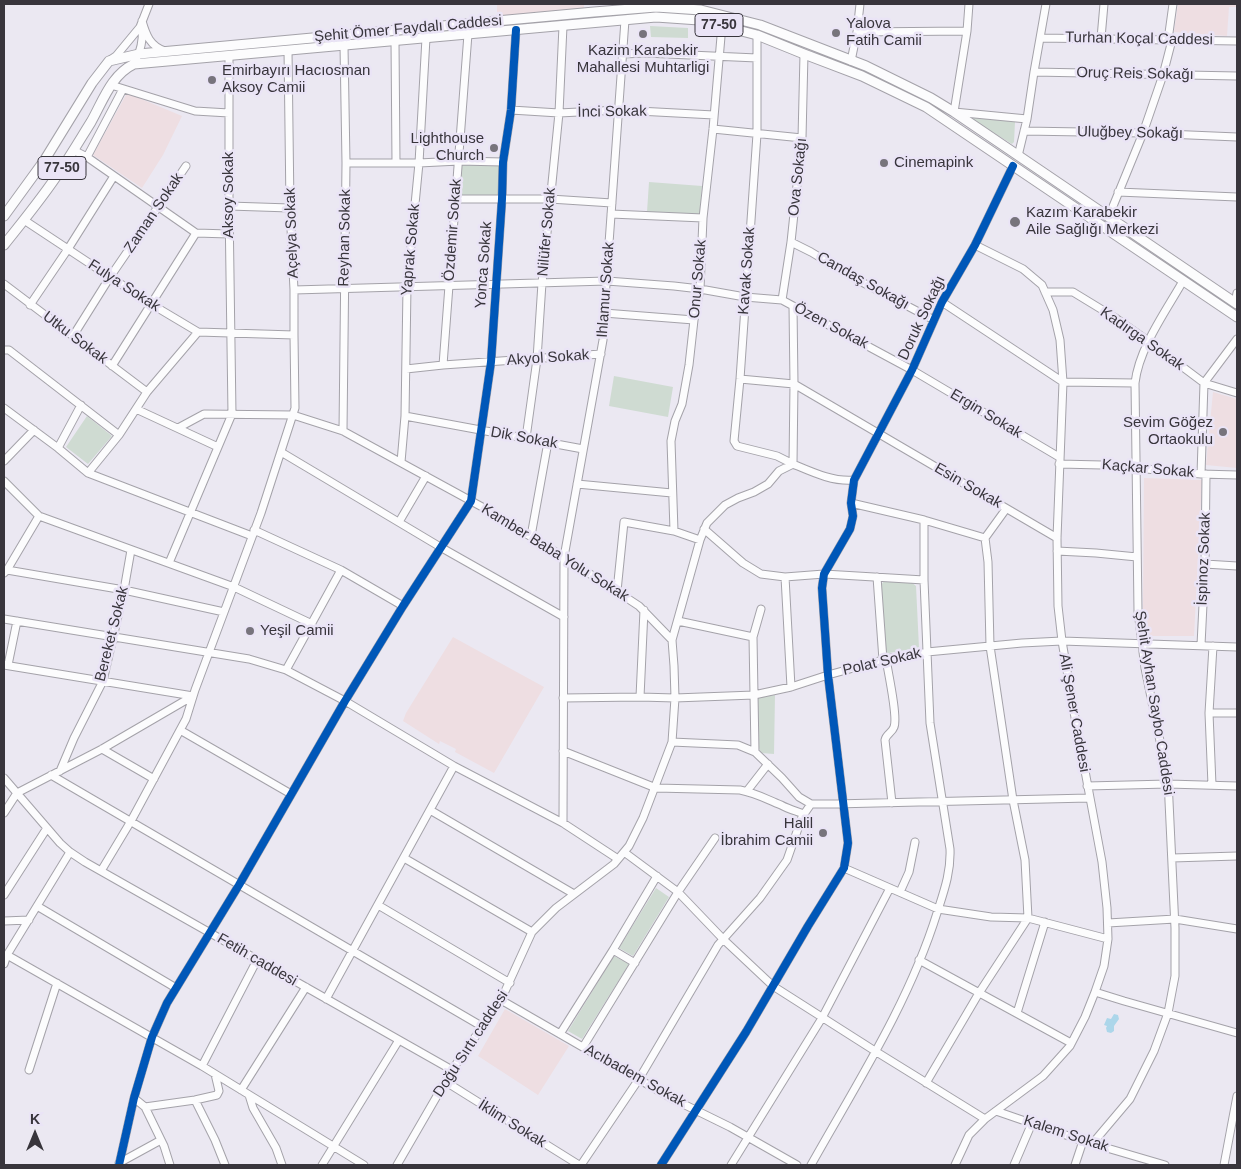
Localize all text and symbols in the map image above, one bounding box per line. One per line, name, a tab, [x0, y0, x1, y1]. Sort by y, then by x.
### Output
street label: Şehit Ömer Faydalı Caddesi	[313, 12, 503, 46]
road number: 77-50	[695, 14, 743, 36]
place label: Yalova Fatih Camii	[846, 15, 922, 50]
marker: Yalova Fatih Camii	[830, 27, 842, 39]
marker: Kazim Karabekir Mahallesi Muhtarligi	[637, 28, 649, 40]
street label: Turhan Koçal Caddesi	[1065, 29, 1213, 49]
place label: Kazim Karabekir Mahallesi Muhtarligi	[577, 42, 709, 77]
place label: Emirbayırı Hacıosman Aksoy Camii	[222, 62, 370, 97]
street label: Oruç Reis Sokağı	[1076, 64, 1194, 84]
marker: Emirbayırı Hacıosman Aksoy Camii	[206, 74, 218, 86]
street label: İnci Sokak	[577, 102, 647, 122]
street label: Uluğbey Sokağı	[1077, 123, 1183, 143]
place label: Lighthouse Church	[411, 130, 484, 165]
street label: Ova Sokağı	[785, 137, 811, 217]
marker: Lighthouse Church	[488, 142, 500, 154]
street label: Aksoy Sokak	[220, 152, 238, 238]
place label: Cinemapink	[894, 154, 973, 172]
road number: 77-50	[38, 156, 86, 180]
marker: Cinemapink	[878, 157, 890, 169]
street label: Zaman Sokak	[121, 170, 187, 256]
street label: Özdemir Sokak	[440, 178, 466, 282]
street label: Açelya Sokak	[281, 187, 303, 279]
street label: Nilüfer Sokak	[534, 187, 560, 277]
street label: Reyhan Sokak	[335, 189, 355, 287]
street label: Yaprak Sokak	[398, 203, 424, 297]
place label: Kazım Karabekir Aile Sağlığı Merkezi	[1026, 204, 1159, 239]
marker: Kazım Karabekir Aile Sağlığı Merkezi	[1008, 215, 1022, 229]
street label: Yonca Sokak	[472, 221, 496, 309]
street label: Kavak Sokak	[735, 227, 759, 315]
street label: Onur Sokak	[686, 239, 710, 319]
street label: Ihlamur Sokak	[594, 242, 618, 338]
street label: Candaş Sokağı	[814, 248, 912, 314]
street label: Fulya Sokak	[84, 256, 164, 316]
street label: Doruk Sokağı	[895, 273, 949, 363]
street label: Özen Sokak	[791, 299, 871, 353]
street label: Kadırga Sokak	[1097, 303, 1187, 375]
street label: Utku Sokak	[39, 308, 111, 368]
street label: Akyol Sokak	[506, 346, 590, 370]
street label: Ergin Sokak	[947, 385, 1025, 443]
place label: Sevim Göğez Ortaokulu	[1123, 414, 1213, 449]
street label: Dik Sokak	[489, 423, 559, 453]
marker: Sevim Göğez Ortaokulu	[1217, 426, 1229, 438]
street label: Kaçkar Sokak	[1101, 456, 1195, 482]
street label: Esin Sokak	[931, 459, 1005, 513]
street label: Kamber Baba Yolu Sokak	[478, 500, 632, 606]
street label: İspinoz Sokak	[1193, 512, 1215, 606]
street label: Bereket Sokak	[91, 584, 133, 684]
street label: Şehit Ayhan Saybo Caddesi	[1131, 609, 1177, 797]
place label: Yeşil Camii	[260, 622, 334, 640]
marker: Yeşil Camii	[244, 625, 256, 637]
street label: Polat Sokak	[841, 644, 923, 680]
street label: Ali Şener Caddesi	[1055, 652, 1093, 774]
place label: Halil İbrahim Camii	[720, 815, 813, 850]
marker: Halil İbrahim Camii	[817, 827, 829, 839]
street label: Fetih caddesi	[214, 930, 300, 990]
street label: Doğu Sırtı caddesi	[430, 987, 512, 1101]
street label: Acıbadem Sokak	[581, 1041, 689, 1111]
street label: İklim Sokak	[475, 1096, 549, 1152]
north arrow	[10, 1109, 60, 1159]
text: K	[30, 1111, 40, 1127]
street label: Kalem Sokak	[1021, 1112, 1111, 1156]

